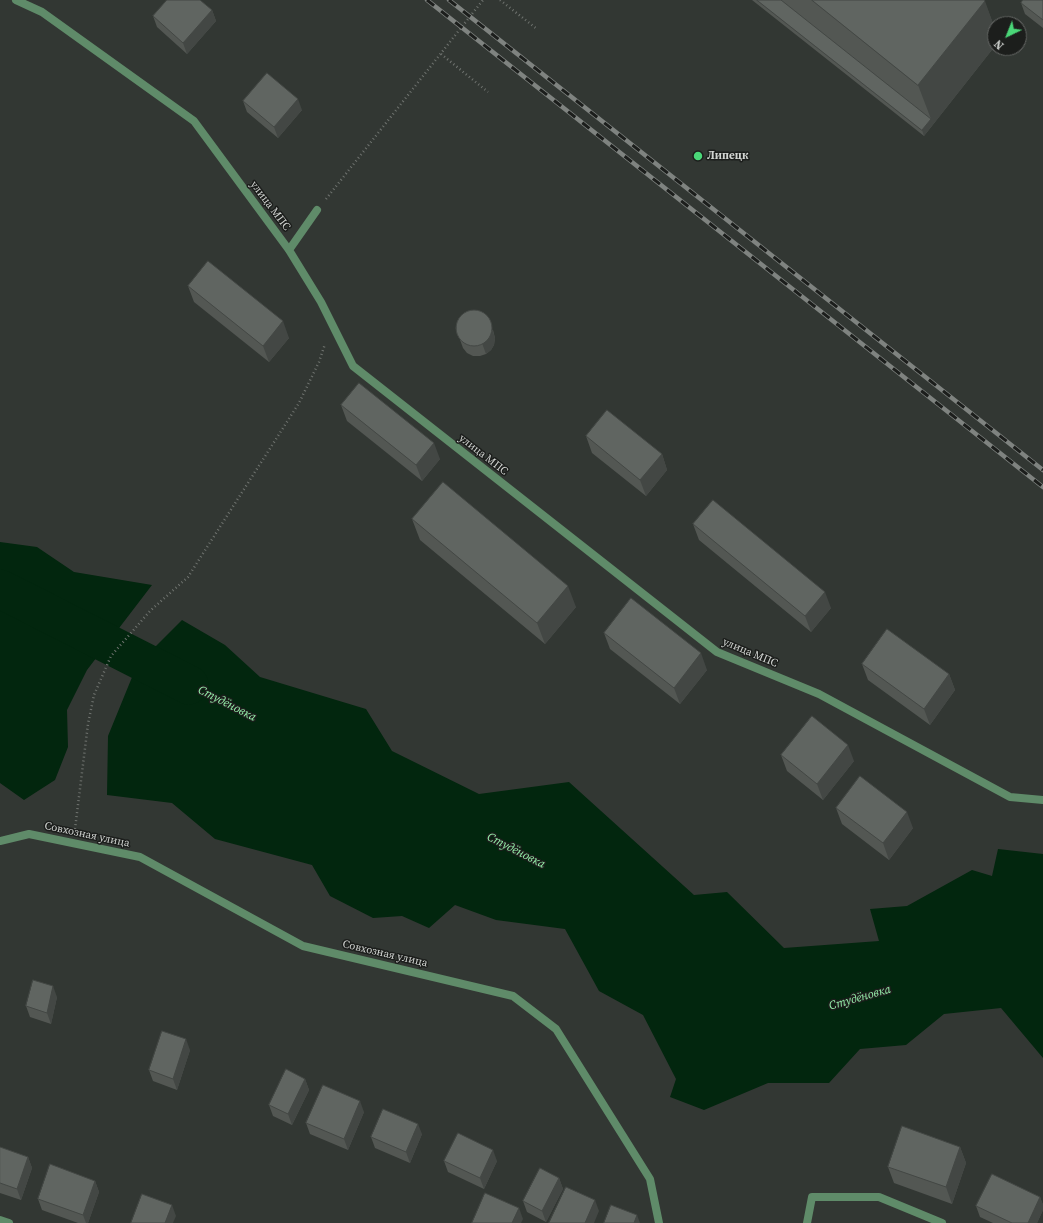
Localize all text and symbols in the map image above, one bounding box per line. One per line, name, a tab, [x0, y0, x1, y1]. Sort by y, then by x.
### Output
north arrow	[987, 16, 1027, 56]
text: N	[991, 36, 1007, 53]
place label: Липецк	[707, 149, 748, 163]
marker: Липецк	[692, 150, 704, 162]
street label: улица МПС	[247, 179, 293, 233]
street label: улица МПС	[456, 432, 510, 478]
street label: улица МПС	[720, 635, 780, 671]
water label: Студёновка	[195, 683, 259, 725]
street label: Совхозная улица	[43, 820, 131, 850]
water label: Студёновка	[484, 830, 548, 872]
street label: Совхозная улица	[341, 938, 429, 970]
water label: Студёновка	[827, 982, 893, 1014]

